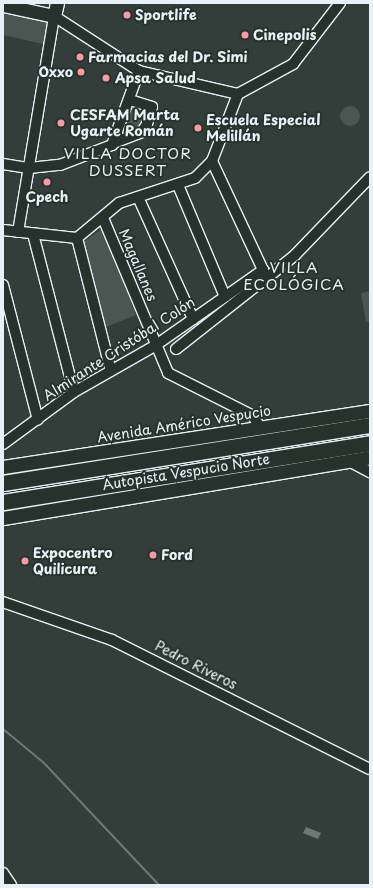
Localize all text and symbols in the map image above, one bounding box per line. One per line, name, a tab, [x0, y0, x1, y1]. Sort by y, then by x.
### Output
place label: Sportlife	[135, 7, 197, 23]
marker: Sportlife	[122, 10, 132, 20]
place label: Cinepolis	[253, 27, 316, 43]
marker: Cinepolis	[240, 30, 250, 40]
place label: Farmacias del Dr. Simi	[88, 49, 249, 65]
marker: Farmacias del Dr. Simi	[75, 52, 85, 62]
place label: Oxxo	[39, 64, 73, 80]
marker: Oxxo	[76, 67, 86, 77]
place label: Apsa Salud	[115, 70, 196, 86]
marker: Apsa Salud	[100, 72, 112, 84]
place label: CESFAM Marta Ugarte Román	[70, 107, 180, 140]
place label: Escuela Especial Melillán	[206, 112, 321, 144]
marker: CESFAM Marta Ugarte Román	[55, 117, 67, 129]
marker: Escuela Especial Melillán	[193, 123, 203, 133]
district label: VILLA DOCTOR DUSSERT	[65, 143, 191, 178]
marker: Cpech	[42, 177, 52, 187]
place label: Cpech	[26, 189, 68, 205]
street label: Magallanes	[115, 226, 161, 304]
district label: VILLA ECOLÓGICA	[244, 257, 344, 292]
street label: Almirante Cristóbal Colón	[40, 294, 198, 404]
street label: Avenida Américo Vespucio	[96, 402, 272, 446]
street label: Autopista Vespucio Norte	[101, 450, 271, 494]
place label: Expocentro Quilicura	[33, 545, 112, 578]
place label: Ford	[161, 547, 193, 563]
marker: Ford	[148, 550, 158, 560]
marker: Expocentro Quilicura	[20, 556, 30, 566]
street label: Pedro Riveros	[152, 637, 240, 693]

